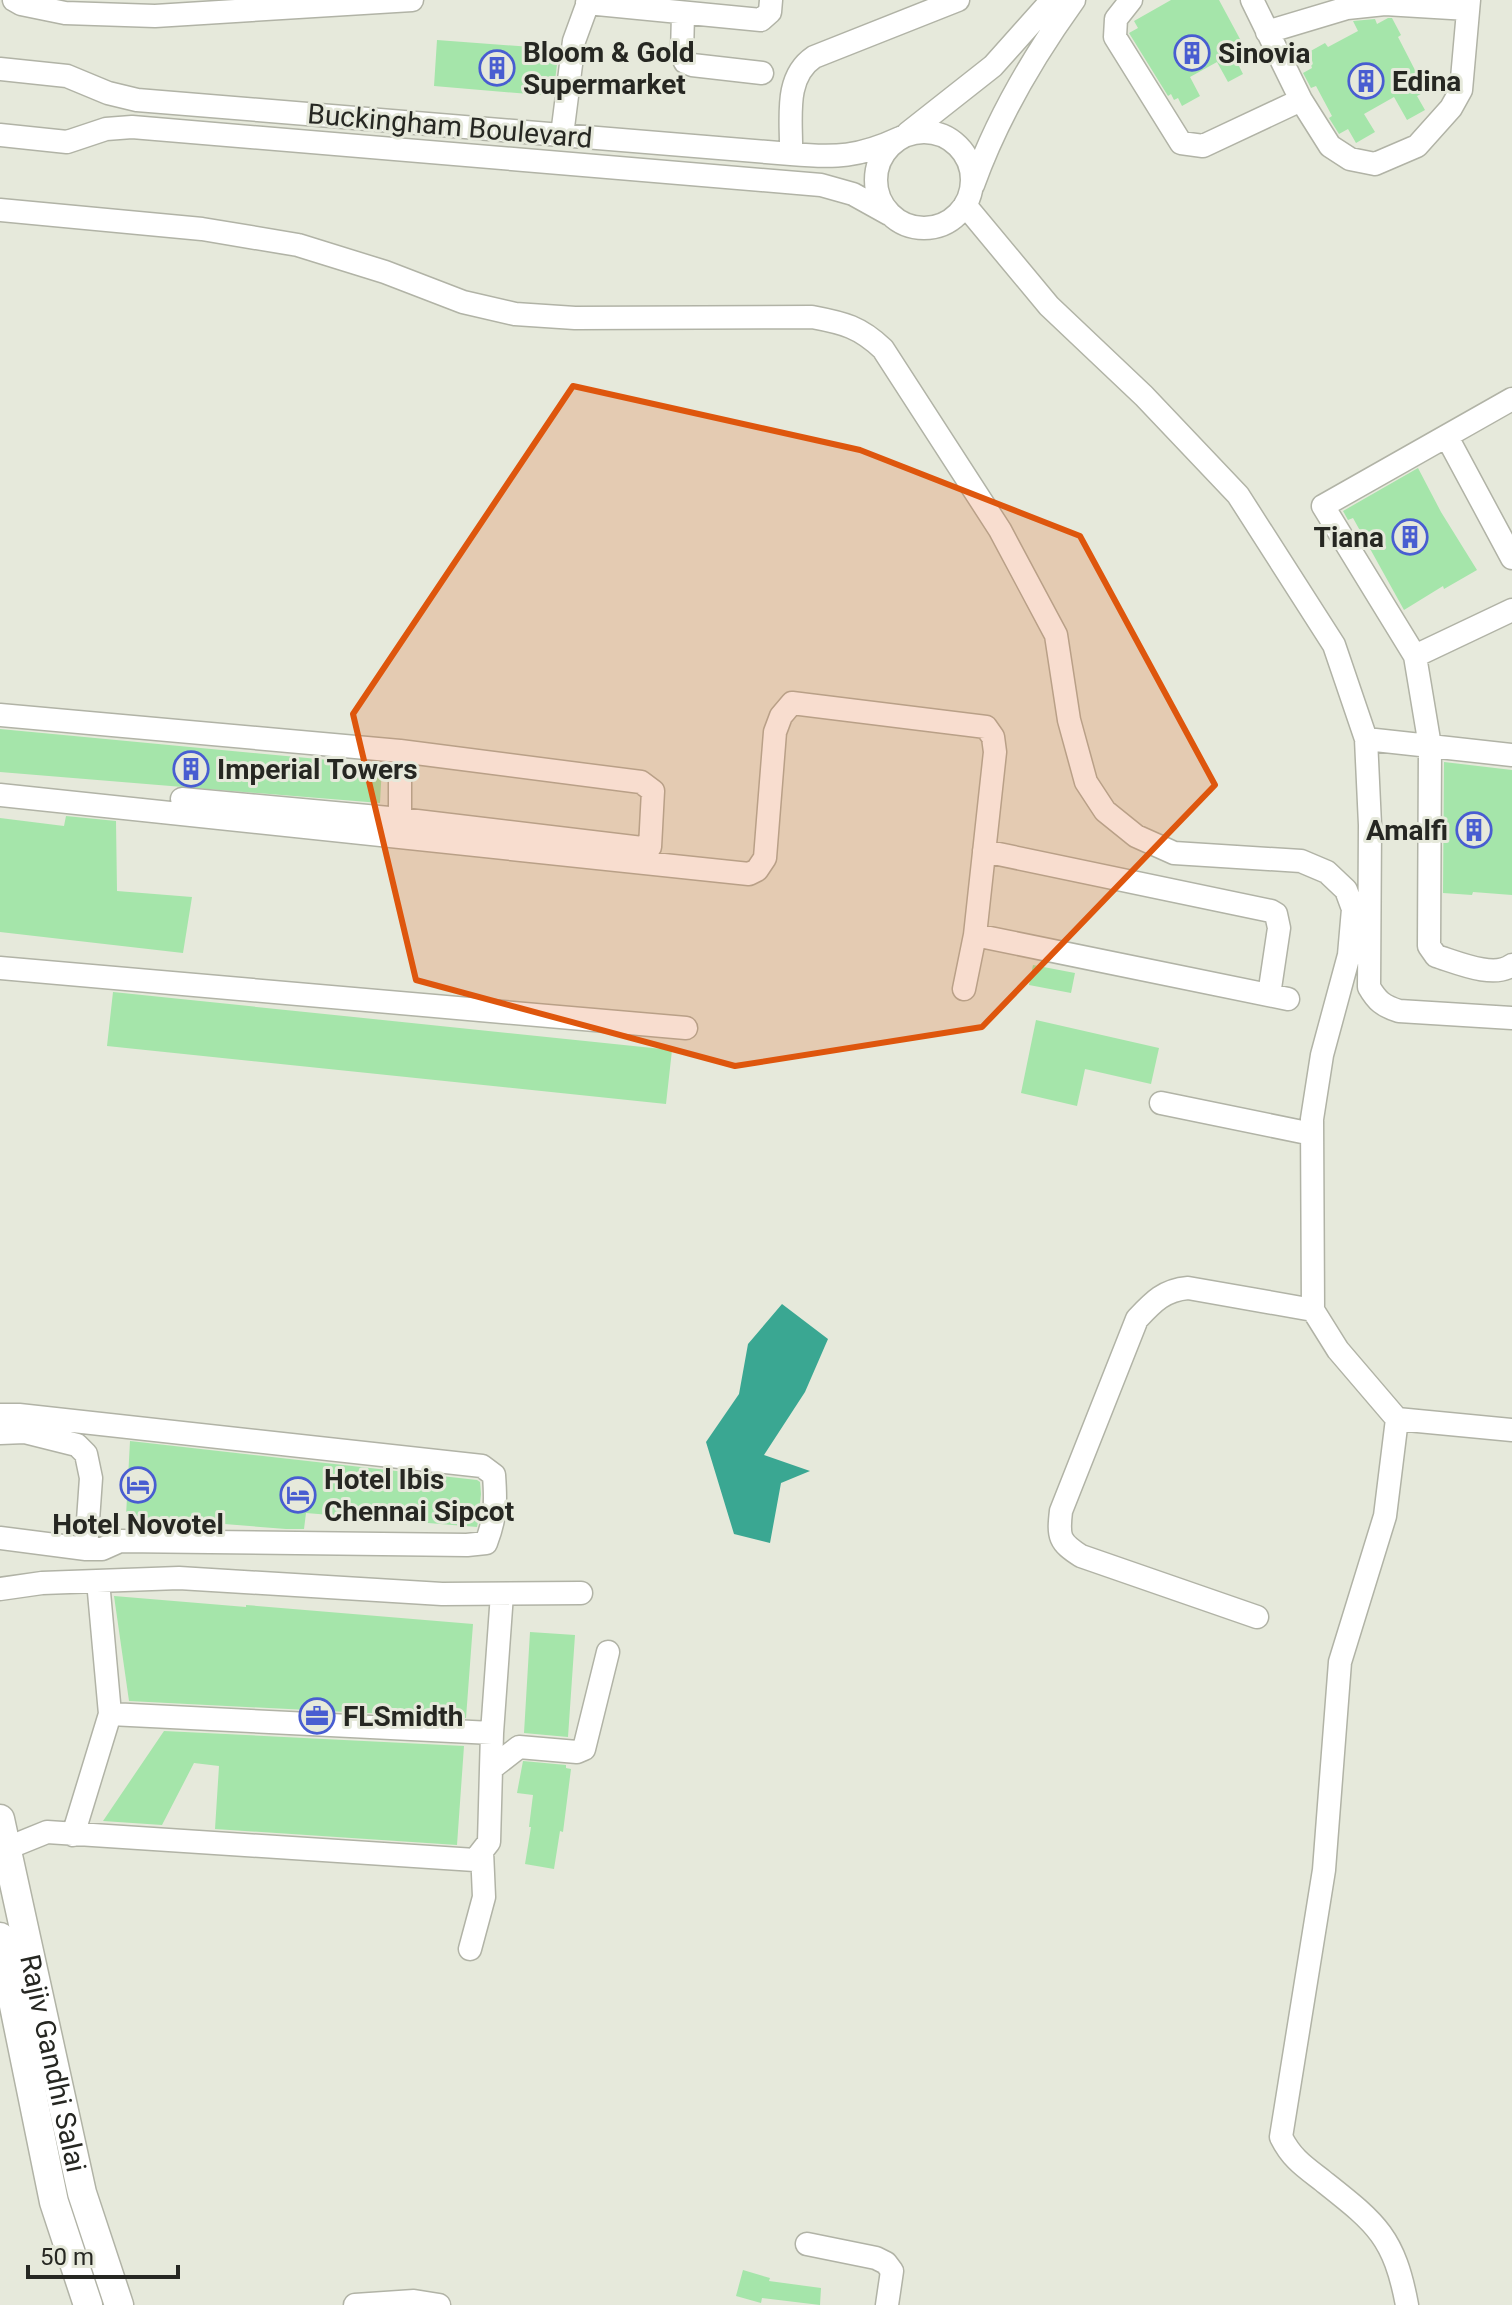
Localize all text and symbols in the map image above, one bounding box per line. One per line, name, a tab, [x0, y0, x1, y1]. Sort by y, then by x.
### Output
building icon: Sinovia	[1173, 34, 1211, 72]
place label: Bloom & Gold Supermarket	[523, 36, 695, 101]
place label: Sinovia	[1218, 37, 1311, 70]
building icon: Bloom & Gold Supermarket	[478, 49, 516, 87]
building icon: Edina	[1347, 62, 1385, 100]
place label: Edina	[1392, 65, 1461, 98]
street label: Buckingham Boulevard	[306, 97, 594, 155]
building icon: Tiana	[1391, 518, 1429, 556]
place label: Tiana	[1314, 521, 1384, 554]
building icon: Imperial Towers	[172, 750, 210, 788]
place label: Imperial Towers	[217, 753, 418, 786]
building icon: Amalfi	[1455, 811, 1493, 849]
place label: Amalfi	[1366, 814, 1448, 847]
place label: Hotel Ibis Chennai Sipcot	[324, 1463, 514, 1528]
hotel icon: Hotel Novotel	[119, 1466, 157, 1504]
hotel icon: Hotel Ibis Chennai Sipcot	[279, 1476, 317, 1514]
place label: Hotel Novotel	[52, 1508, 224, 1541]
office icon: FLSmidth	[298, 1697, 336, 1735]
place label: FLSmidth	[343, 1700, 463, 1733]
street label: Rajiv Gandhi Salai	[14, 1951, 93, 2175]
scale bar	[28, 2229, 178, 2279]
text: 50 m	[40, 2243, 94, 2271]

